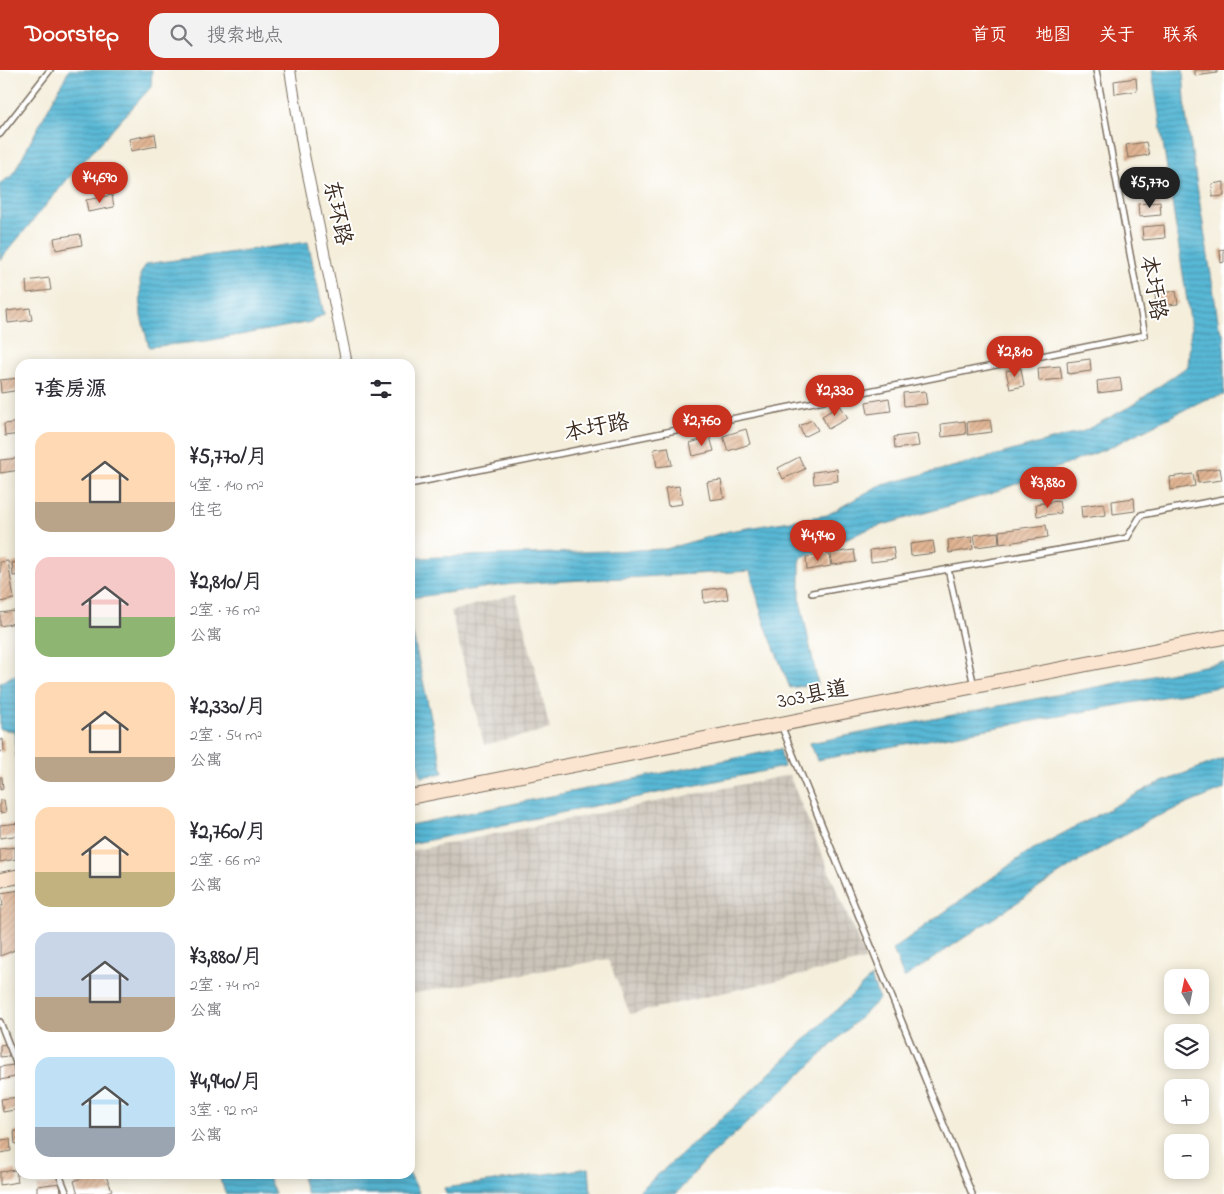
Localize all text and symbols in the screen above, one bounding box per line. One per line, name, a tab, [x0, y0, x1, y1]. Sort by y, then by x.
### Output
search box	[149, 13, 499, 58]
text: Doorstep	[25, 18, 119, 53]
icon: search	[167, 21, 195, 49]
text: 搜索地点	[207, 23, 283, 50]
text: 首页	[971, 23, 1007, 49]
text: 地图	[1035, 23, 1071, 49]
text: 关于	[1099, 23, 1135, 49]
text: 联系	[1163, 23, 1199, 49]
pin: ¥4,690	[59, 162, 141, 204]
text: ¥4,690	[83, 166, 117, 190]
pin: ¥5,770	[1109, 166, 1191, 209]
text: ¥5,770	[1131, 171, 1169, 195]
street label: 东环路	[313, 177, 359, 249]
street label: 本圩路	[1131, 253, 1173, 323]
pin: ¥2,810	[974, 336, 1056, 378]
text: ¥2,810	[998, 340, 1032, 364]
pin: ¥2,330	[794, 374, 876, 417]
text: 7套房源	[35, 375, 107, 405]
icon: filters	[367, 375, 395, 403]
text: ¥2,330	[816, 379, 854, 403]
pin: ¥2,760	[661, 404, 743, 447]
street label: 本圩路	[562, 407, 632, 451]
text: ¥2,760	[683, 409, 721, 433]
text: ¥5,770/月	[190, 443, 268, 473]
icon: home	[75, 452, 135, 512]
pin: ¥3,880	[1007, 466, 1089, 509]
text: ¥3,880	[1031, 471, 1065, 495]
text: 4室 · 140 m²	[190, 474, 264, 498]
text: 住宅	[190, 499, 222, 523]
pin: ¥4,940	[777, 520, 859, 562]
text: ¥4,940	[801, 524, 835, 548]
text: ¥2,810/月	[190, 568, 263, 598]
icon: home	[75, 577, 135, 637]
text: 2室 · 76 m²	[190, 599, 260, 623]
text: 公寓	[190, 624, 222, 648]
street label: 303县道	[775, 673, 851, 719]
text: ¥2,330/月	[190, 693, 266, 723]
icon: home	[75, 702, 135, 762]
text: 2室 · 54 m²	[190, 724, 262, 748]
text: 公寓	[190, 749, 222, 773]
text: ¥2,760/月	[190, 818, 267, 848]
icon: home	[75, 827, 135, 887]
text: 2室 · 66 m²	[190, 849, 261, 873]
text: 公寓	[190, 874, 222, 898]
text: ¥3,880/月	[190, 943, 263, 973]
icon: home	[75, 952, 135, 1012]
north arrow	[1164, 969, 1209, 1014]
map controls	[1164, 969, 1209, 1179]
text: 2室 · 74 m²	[190, 974, 260, 998]
text: 公寓	[190, 999, 222, 1023]
button: layers	[1164, 1024, 1209, 1069]
text: ¥4,940/月	[190, 1068, 262, 1098]
icon: home	[75, 1077, 135, 1137]
button: +	[1164, 1079, 1209, 1124]
text: 3室 · 92 m²	[190, 1099, 258, 1123]
text: 公寓	[190, 1124, 222, 1148]
button: −	[1164, 1134, 1209, 1179]

